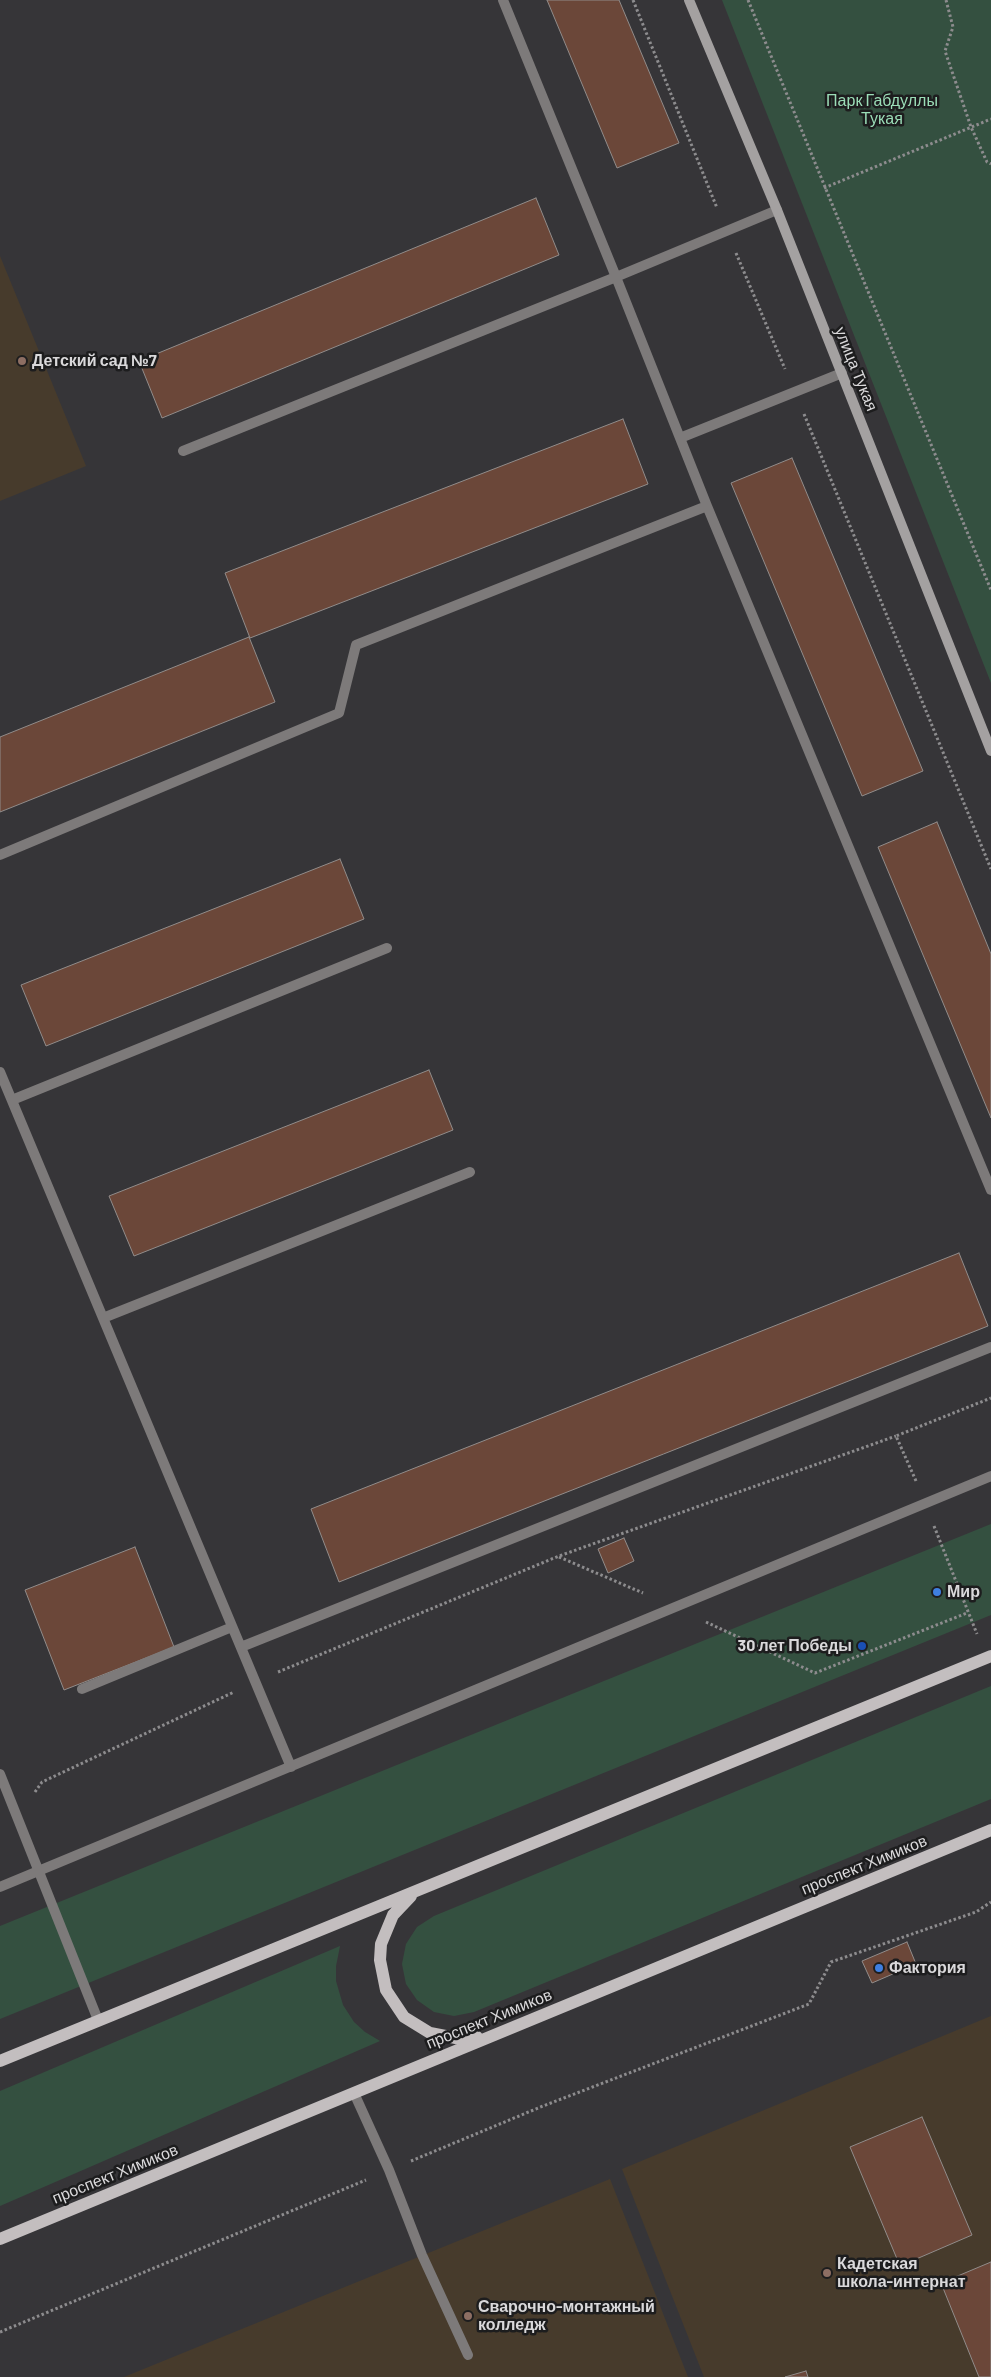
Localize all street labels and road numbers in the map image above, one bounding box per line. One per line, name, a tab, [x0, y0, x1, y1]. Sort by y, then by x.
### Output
street label: улица Тукая	[830, 324, 882, 414]
street label: проспект Химиков	[798, 1831, 930, 1899]
street label: проспект Химиков	[423, 1985, 555, 2053]
street label: проспект Химиков	[49, 2140, 181, 2208]

